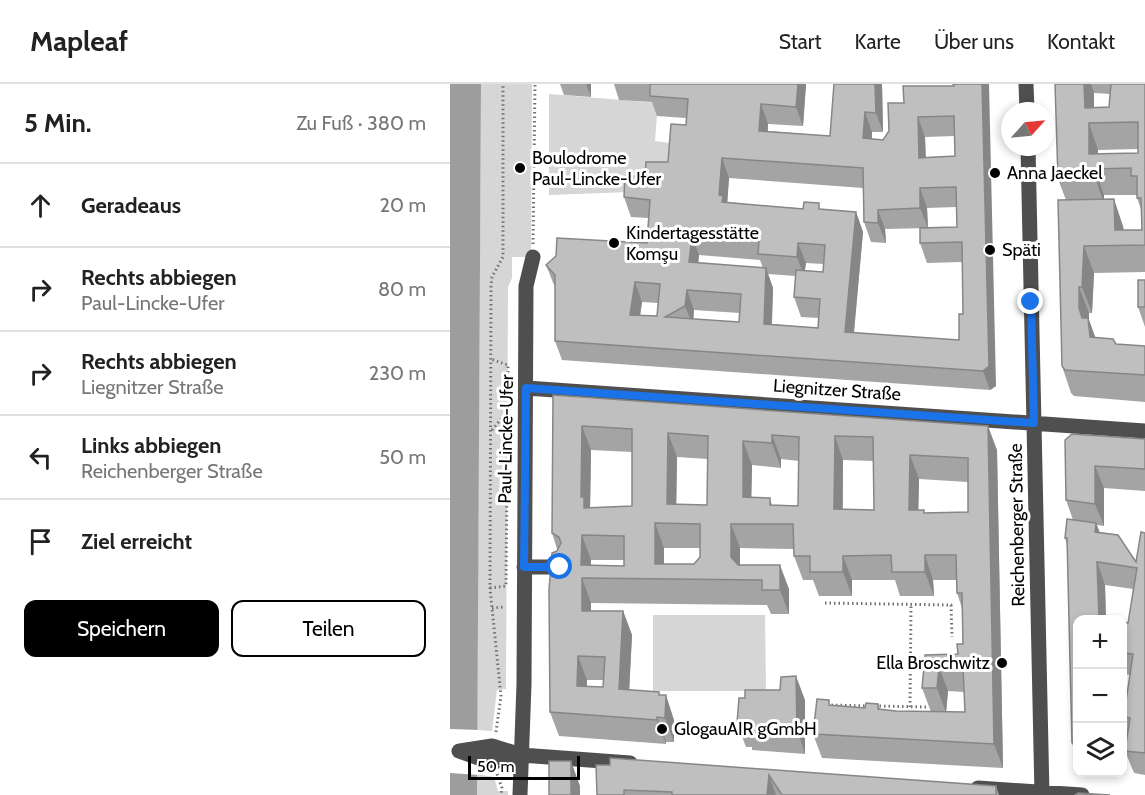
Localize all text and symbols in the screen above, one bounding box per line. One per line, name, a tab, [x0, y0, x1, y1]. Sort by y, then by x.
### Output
text: Mapleaf	[30, 24, 128, 58]
text: Start	[779, 29, 822, 54]
text: Karte	[855, 29, 901, 54]
text: Über uns	[934, 29, 1014, 54]
text: Kontakt	[1047, 29, 1115, 54]
north arrow	[1001, 102, 1055, 156]
text: 5 Min.	[24, 107, 92, 139]
text: Zu Fuß · 380 m	[296, 111, 426, 135]
place label: Boulodrome Paul-Lincke-Ufer	[532, 147, 661, 190]
marker: Boulodrome Paul-Lincke-Ufer	[513, 161, 527, 175]
place label: Anna Jaeckel	[1007, 162, 1103, 184]
marker: Anna Jaeckel	[988, 166, 1002, 180]
icon: ahead	[24, 189, 57, 222]
text: Geradeaus	[81, 192, 181, 219]
text: 20 m	[380, 193, 426, 217]
place label: Kindertagesstätte Komşu	[626, 222, 759, 265]
marker: Kindertagesstätte Komşu	[607, 236, 621, 250]
place label: Späti	[1002, 239, 1041, 261]
marker: Späti	[983, 243, 997, 257]
text: Rechts abbiegen	[81, 264, 237, 291]
icon: right	[24, 273, 57, 306]
text: 80 m	[378, 277, 426, 301]
route end	[1017, 288, 1043, 314]
text: Paul-Lincke-Ufer	[81, 291, 225, 315]
text: Rechts abbiegen	[81, 348, 237, 375]
icon: right	[24, 357, 57, 390]
text: 230 m	[369, 361, 426, 385]
street label: Paul-Lincke-Ufer	[494, 374, 518, 504]
text: Liegnitzer Straße	[81, 375, 223, 399]
street label: Liegnitzer Straße	[772, 375, 902, 405]
text: Links abbiegen	[81, 432, 221, 459]
icon: left	[24, 441, 57, 474]
street label: Reichenberger Straße	[1005, 443, 1029, 607]
text: 50 m	[379, 445, 426, 469]
text: Reichenberger Straße	[81, 459, 263, 483]
icon: arrive	[24, 525, 57, 558]
text: Ziel erreicht	[81, 528, 192, 555]
route start	[546, 553, 572, 579]
button: Speichern	[24, 600, 219, 657]
button: Teilen	[231, 600, 426, 657]
map controls	[1073, 615, 1127, 777]
button: +	[1073, 615, 1127, 669]
place label: Ella Broschwitz	[876, 652, 991, 674]
marker: Ella Broschwitz	[995, 656, 1009, 670]
button: −	[1073, 669, 1127, 723]
place label: GlogauAIR gGmbH	[674, 718, 817, 740]
marker: GlogauAIR gGmbH	[655, 722, 669, 736]
button: layers	[1073, 723, 1127, 777]
scale bar	[468, 753, 580, 780]
text: 50 m	[477, 757, 514, 776]

